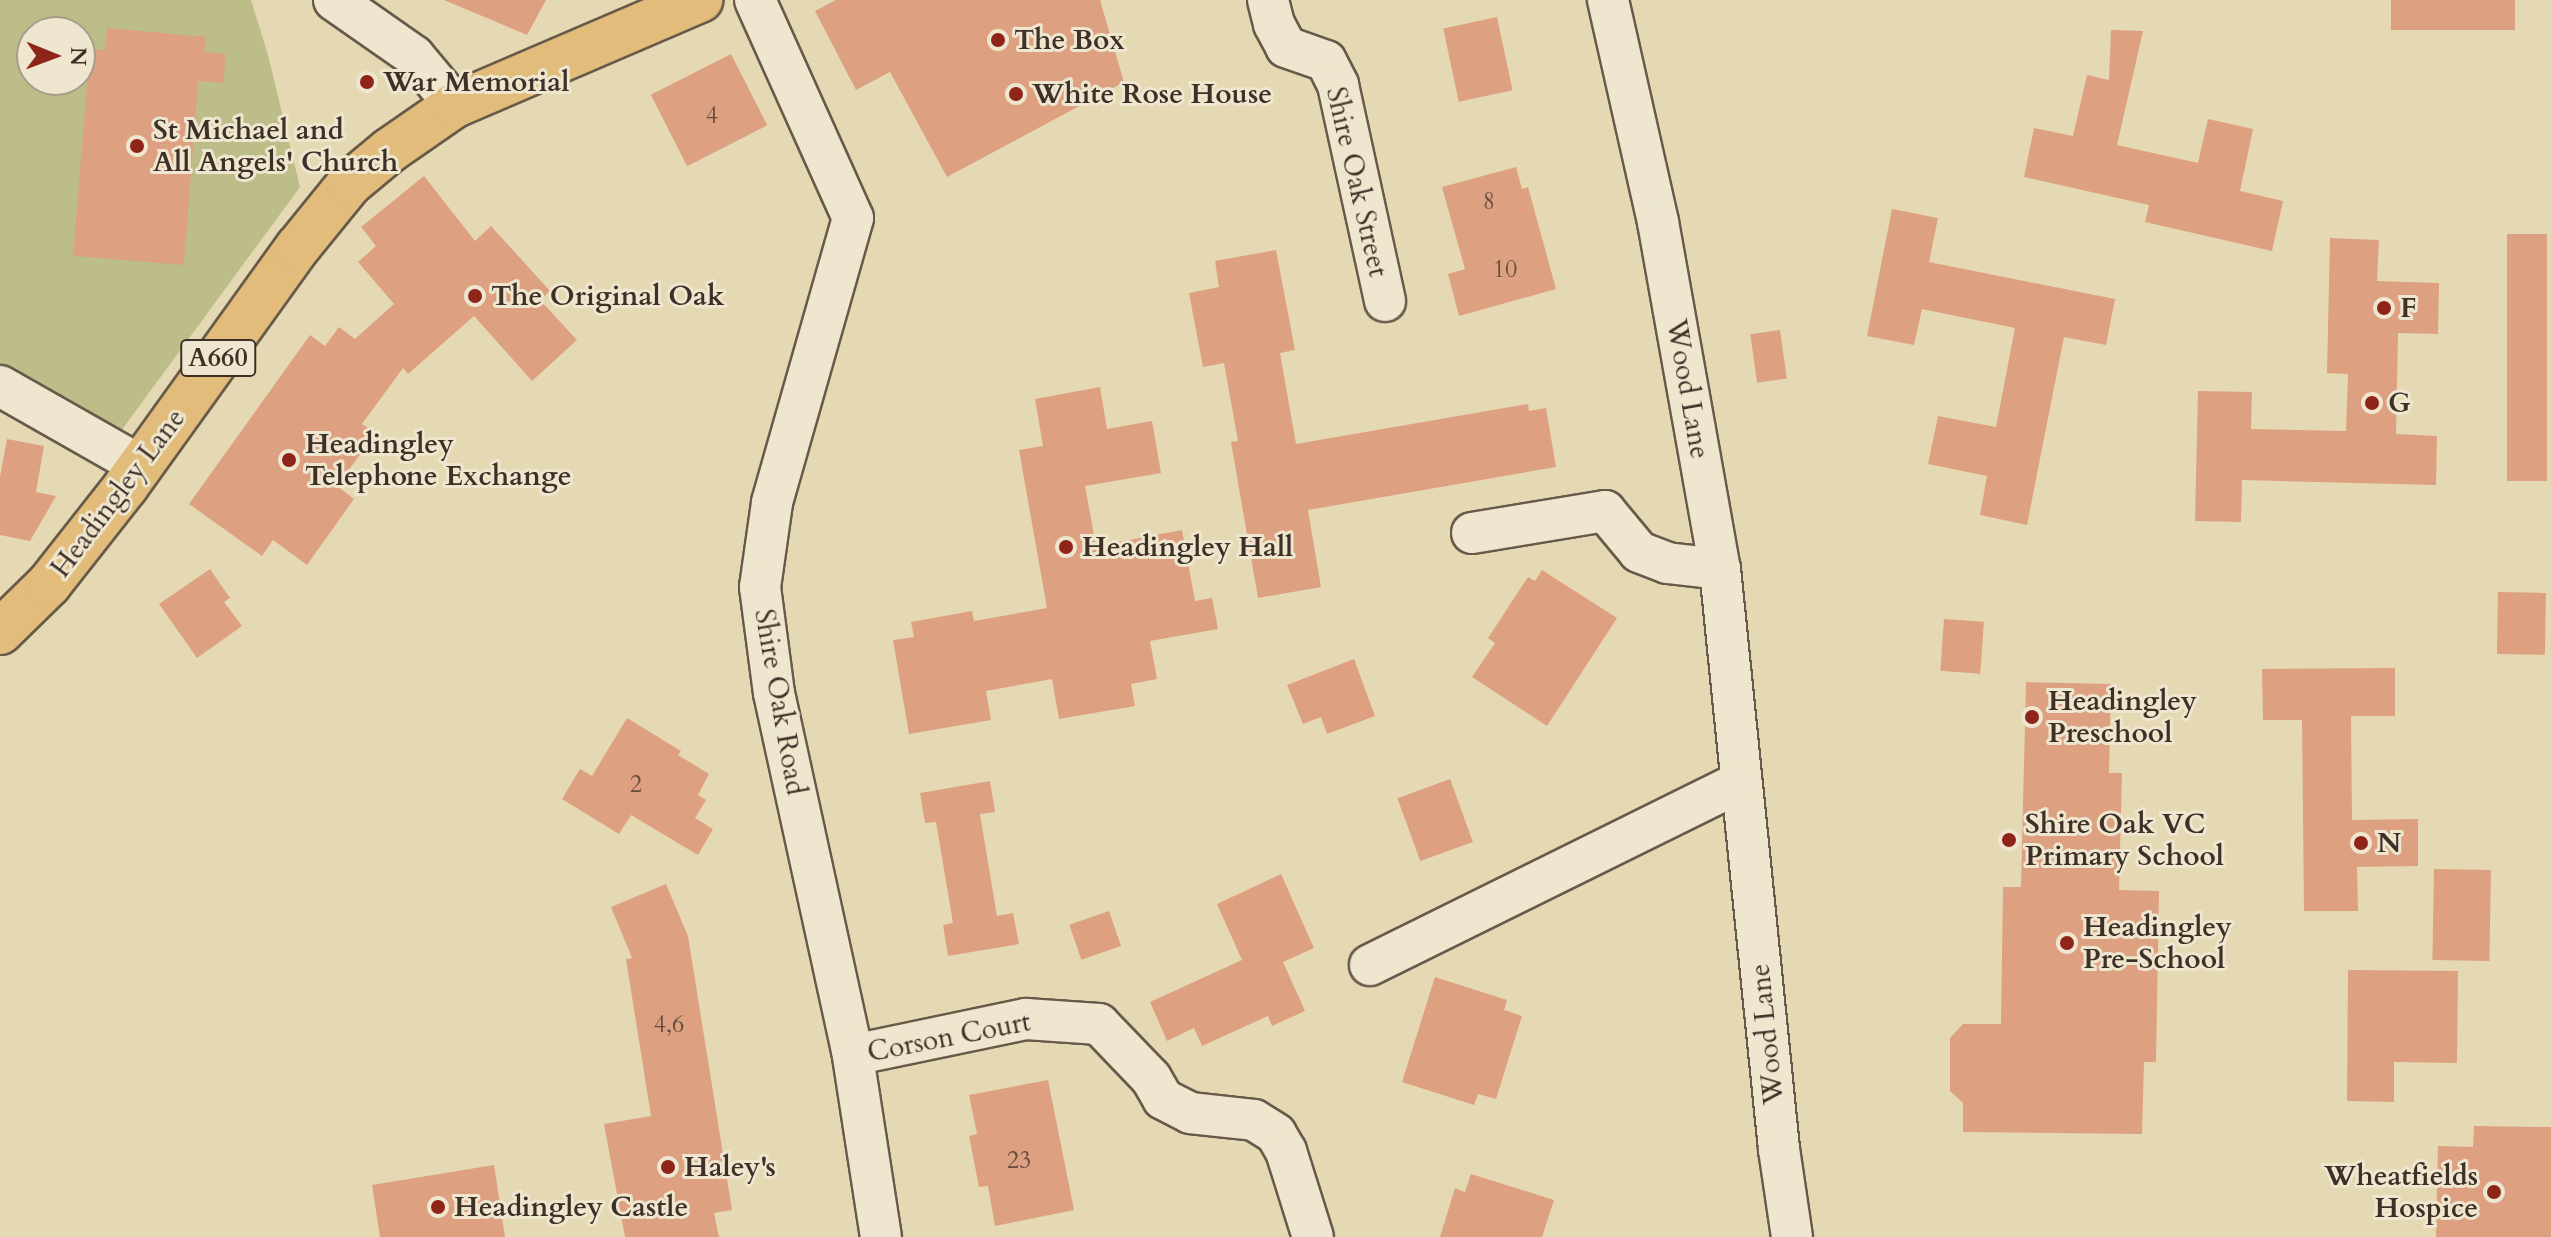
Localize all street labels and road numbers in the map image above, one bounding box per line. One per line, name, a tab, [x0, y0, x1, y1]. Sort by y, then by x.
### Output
street label: Shire Oak Street	[1319, 84, 1395, 280]
street label: Wood Lane	[1659, 317, 1717, 461]
road number: A660	[180, 336, 256, 380]
street label: Headingley Lane	[44, 402, 192, 584]
street label: Shire Oak Road	[747, 606, 813, 798]
street label: Wood Lane	[1743, 962, 1791, 1106]
street label: Corson Court	[864, 1005, 1034, 1069]

